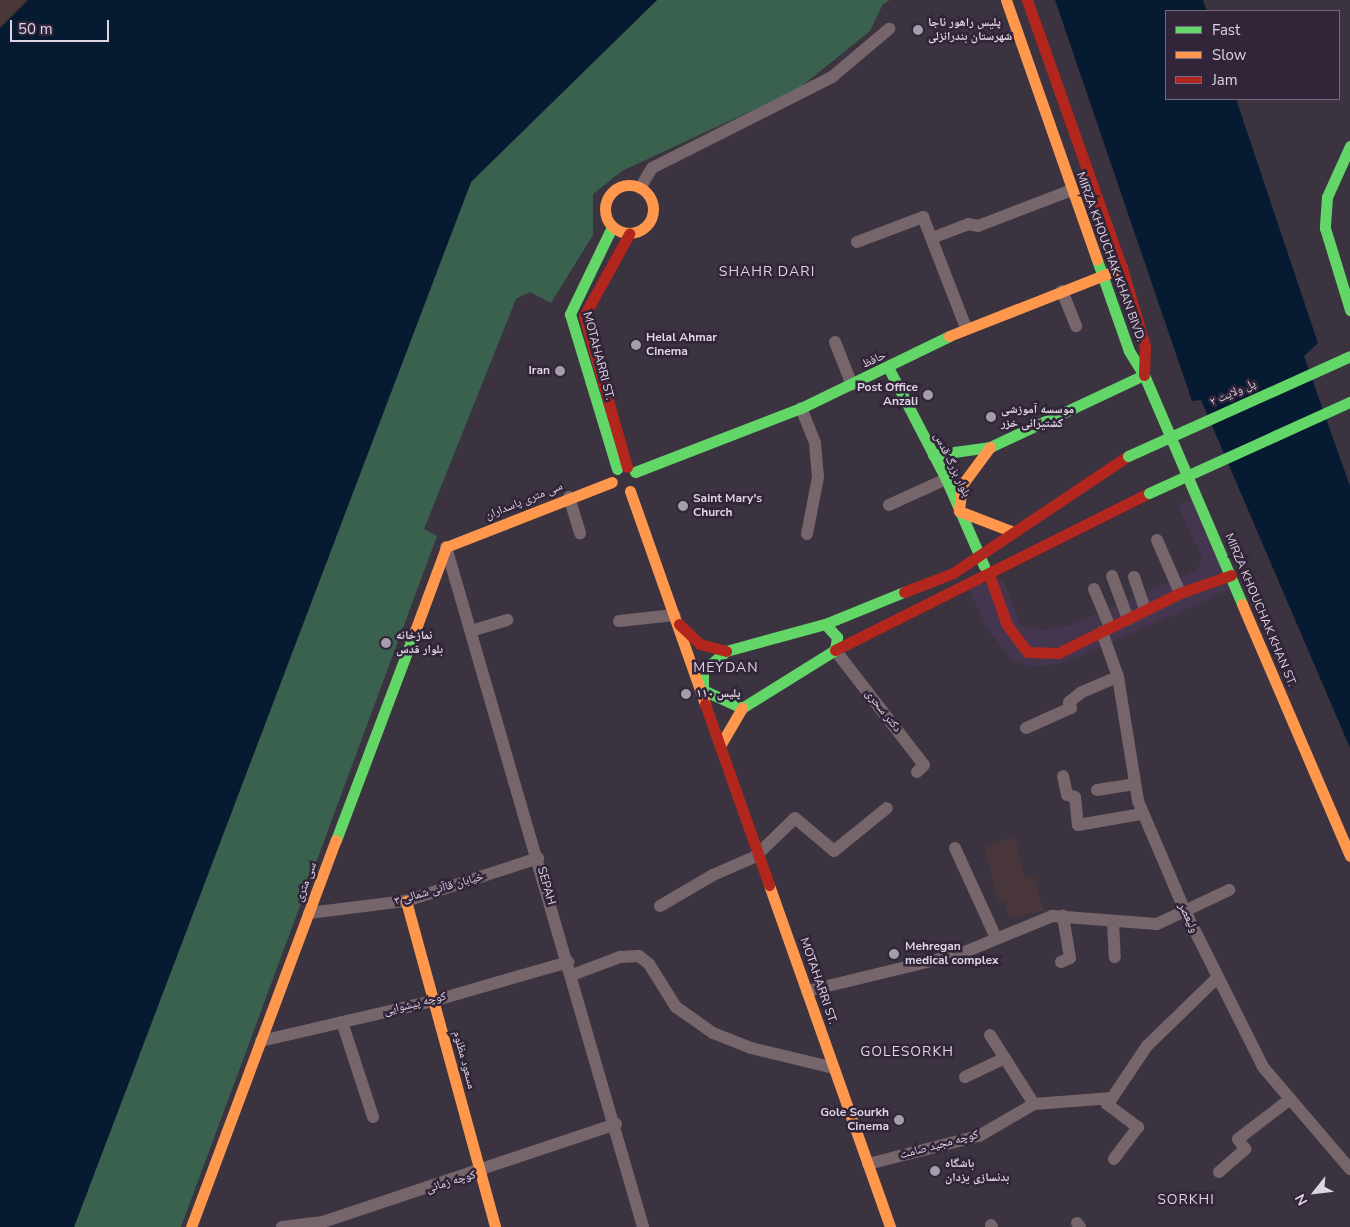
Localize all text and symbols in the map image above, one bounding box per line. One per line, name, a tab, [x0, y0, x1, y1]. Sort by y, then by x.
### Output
scale bar	[12, 10, 111, 42]
legend	[1165, 10, 1340, 100]
place label: پلیس راهور ناجا شهرستان بندرانزلی	[928, 16, 1012, 44]
text: 50 m	[18, 19, 53, 39]
text: Fast	[1212, 20, 1240, 40]
marker: پلیس راهور ناجا شهرستان بندرانزلی	[912, 24, 924, 36]
text: Slow	[1212, 45, 1246, 65]
text: Jam	[1212, 70, 1238, 90]
street label: MIRZA KHOUCHAK KHAN BIVD.	[1073, 170, 1147, 344]
district label: SHAHR DARI	[718, 264, 816, 280]
street label: MOTAHARRI ST.	[579, 310, 617, 402]
place label: Helal Ahmar Cinema	[646, 331, 717, 359]
marker: Helal Ahmar Cinema	[630, 339, 642, 351]
street label: حافظ	[860, 348, 888, 372]
place label: Iran	[528, 364, 550, 378]
marker: Iran	[554, 365, 566, 377]
street label: پل ولایت ۲	[1208, 377, 1258, 409]
place label: Post Office Anzali	[857, 381, 918, 409]
marker: Post Office Anzali	[922, 389, 934, 401]
place label: موسسه آموزشی کشتیرانی خزر	[1001, 403, 1074, 431]
marker: موسسه آموزشی کشتیرانی خزر	[985, 411, 997, 423]
street label: بلوار بزرگ قدس	[930, 430, 974, 500]
street label: سی متری پاسداران	[483, 479, 565, 523]
place label: Saint Mary's Church	[693, 492, 762, 520]
marker: Saint Mary's Church	[677, 500, 689, 512]
street label: MIRZA KHOUCHAK KHAN ST.	[1221, 531, 1299, 689]
place label: نمازخانه بلوار قدس	[396, 629, 443, 657]
marker: نمازخانه بلوار قدس	[380, 637, 392, 649]
district label: MEYDAN	[693, 660, 759, 676]
place label: پلیس ۱۱۰	[696, 687, 741, 701]
street label: دکتر سحری	[862, 687, 904, 735]
marker: پلیس ۱۱۰	[680, 688, 692, 700]
street label: سی متری	[292, 860, 320, 904]
street label: SEPAH	[534, 865, 558, 907]
street label: خیابان قاآنی شمالی ۳	[393, 869, 485, 909]
street label: ولیعصر	[1175, 901, 1201, 935]
street label: MOTAHARRI ST.	[796, 936, 840, 1026]
place label: Mehregan medical complex	[905, 940, 999, 968]
marker: Mehregan medical complex	[887, 947, 901, 961]
street label: کوچه پیشوایی	[382, 989, 448, 1019]
street label: مسعود مظلوم	[449, 1029, 479, 1091]
district label: GOLESORKH	[859, 1044, 955, 1060]
place label: Gole Sourkh Cinema	[820, 1106, 889, 1134]
marker: Gole Sourkh Cinema	[893, 1114, 905, 1126]
street label: کوچه مجید صامت	[898, 1128, 980, 1162]
place label: باشگاه بدنسازی یزدان	[945, 1157, 1009, 1185]
marker: باشگاه بدنسازی یزدان	[929, 1165, 941, 1177]
north arrow	[1290, 1167, 1340, 1217]
street label: کوچه زمانی	[424, 1168, 478, 1196]
text: N	[1291, 1190, 1312, 1209]
district label: SORKHI	[1156, 1192, 1216, 1208]

